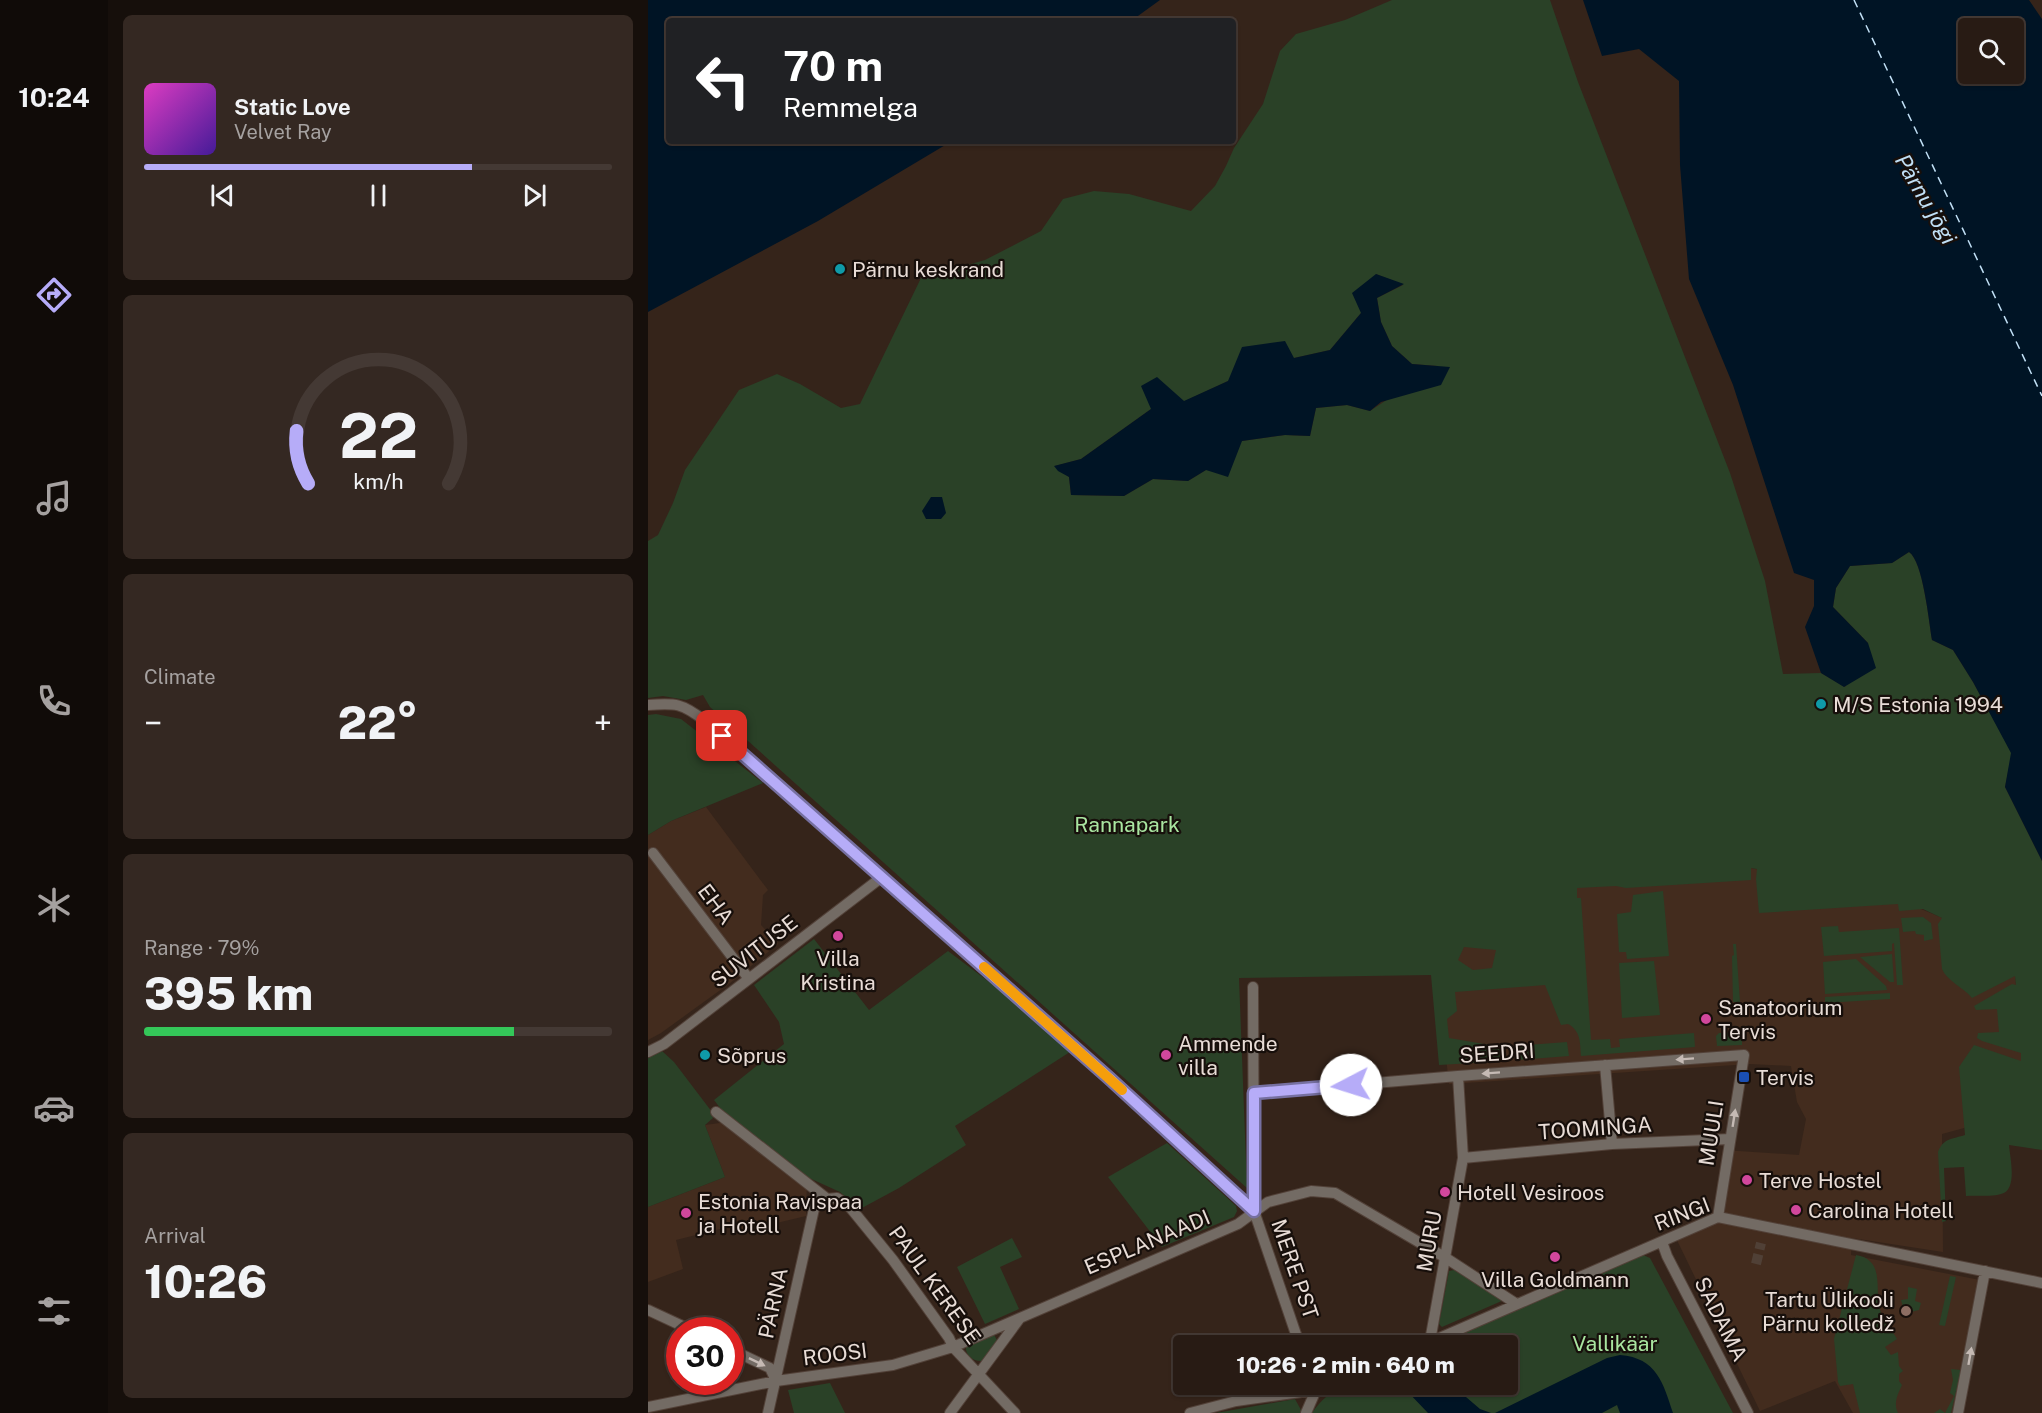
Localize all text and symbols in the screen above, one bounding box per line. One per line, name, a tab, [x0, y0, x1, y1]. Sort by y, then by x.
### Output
map controls	[1958, 18, 2024, 84]
button: search	[1958, 18, 2024, 84]
text: 70 m	[783, 41, 883, 90]
icon: left	[684, 42, 762, 120]
text: 10:24	[18, 81, 90, 113]
text: Remmelga	[783, 91, 918, 123]
text: Static Love	[234, 94, 351, 120]
text: Velvet Ray	[234, 120, 332, 144]
water label: Pärnu jõgi	[1890, 149, 1962, 249]
icon: previous	[206, 179, 239, 212]
icon: pause	[362, 179, 395, 212]
icon: next	[518, 179, 551, 212]
place label: Pärnu keskrand	[852, 257, 1004, 282]
marker: Pärnu keskrand	[833, 262, 847, 276]
icon: directions	[33, 274, 75, 316]
text: 22	[338, 399, 418, 472]
text: km/h	[353, 469, 403, 494]
icon: music	[33, 477, 75, 519]
text: Climate	[144, 665, 216, 689]
icon: phone	[33, 680, 75, 722]
place label: M/S Estonia 1994	[1833, 692, 2003, 717]
text: 22°	[338, 696, 418, 749]
marker: M/S Estonia 1994	[1814, 697, 1828, 711]
text: −	[144, 704, 162, 742]
text: +	[594, 704, 612, 742]
pin	[696, 710, 747, 761]
icon: arrive	[705, 719, 738, 752]
park label: Rannapark	[1074, 812, 1180, 837]
street label: EHA	[693, 879, 739, 929]
icon: climate	[33, 884, 75, 926]
street label: SUVITUSE	[706, 909, 802, 993]
marker: Villa Kristina	[831, 929, 845, 943]
text: Range · 79%	[144, 936, 260, 960]
place label: Villa Kristina	[800, 946, 876, 995]
text: 395 km	[144, 967, 313, 1020]
place label: Sanatoorium Tervis	[1718, 995, 1842, 1044]
marker: Sanatoorium Tervis	[1699, 1012, 1713, 1026]
place label: Ammende villa	[1178, 1031, 1278, 1080]
street label: SEEDRI	[1459, 1038, 1535, 1068]
place label: Sõprus	[717, 1043, 786, 1068]
marker: Sõprus	[698, 1048, 712, 1062]
marker: Ammende villa	[1159, 1048, 1173, 1062]
position arrow	[1319, 1053, 1383, 1117]
one-way arrow	[1676, 1054, 1695, 1064]
place label: Tervis	[1756, 1065, 1814, 1090]
one-way arrow	[1481, 1068, 1500, 1078]
marker: Tervis	[1737, 1070, 1751, 1084]
icon: car	[33, 1087, 75, 1129]
street label: MUULI	[1693, 1098, 1729, 1168]
one-way arrow	[1729, 1108, 1738, 1127]
street label: TOOMINGA	[1537, 1112, 1653, 1144]
place label: Terve Hostel	[1759, 1168, 1882, 1193]
marker: Terve Hostel	[1740, 1173, 1754, 1187]
place label: Hotell Vesiroos	[1457, 1180, 1604, 1205]
marker: Hotell Vesiroos	[1438, 1185, 1452, 1199]
place label: Estonia Ravispaa ja Hotell	[697, 1189, 862, 1238]
street label: RINGI	[1651, 1192, 1713, 1236]
place label: Carolina Hotell	[1808, 1198, 1954, 1223]
marker: Carolina Hotell	[1789, 1203, 1803, 1217]
street label: ESPLANAADI	[1080, 1204, 1214, 1280]
marker: Estonia Ravispaa ja Hotell	[679, 1206, 693, 1220]
street label: MURU	[1411, 1208, 1447, 1274]
street label: MERE PST	[1266, 1216, 1324, 1322]
street label: PAUL KERESE	[884, 1221, 986, 1349]
text: Arrival	[144, 1224, 206, 1248]
marker: Villa Goldmann	[1548, 1250, 1562, 1264]
text: 10:26	[144, 1255, 267, 1308]
street label: PÄRNA	[753, 1265, 793, 1341]
place label: Villa Goldmann	[1481, 1267, 1629, 1292]
street label: SADAMA	[1689, 1273, 1753, 1365]
place label: Tartu Ülikooli Pärnu kolledž	[1762, 1287, 1894, 1336]
icon: filters	[33, 1290, 75, 1332]
marker: Tartu Ülikooli Pärnu kolledž	[1899, 1304, 1913, 1318]
speed limit sign: 30	[666, 1317, 744, 1395]
park label: Vallikäär	[1572, 1331, 1658, 1356]
street label: ROOSI	[801, 1338, 869, 1370]
one-way arrow	[1966, 1346, 1975, 1365]
text: 10:26 · 2 min · 640 m	[1236, 1352, 1455, 1378]
one-way arrow	[748, 1357, 765, 1366]

